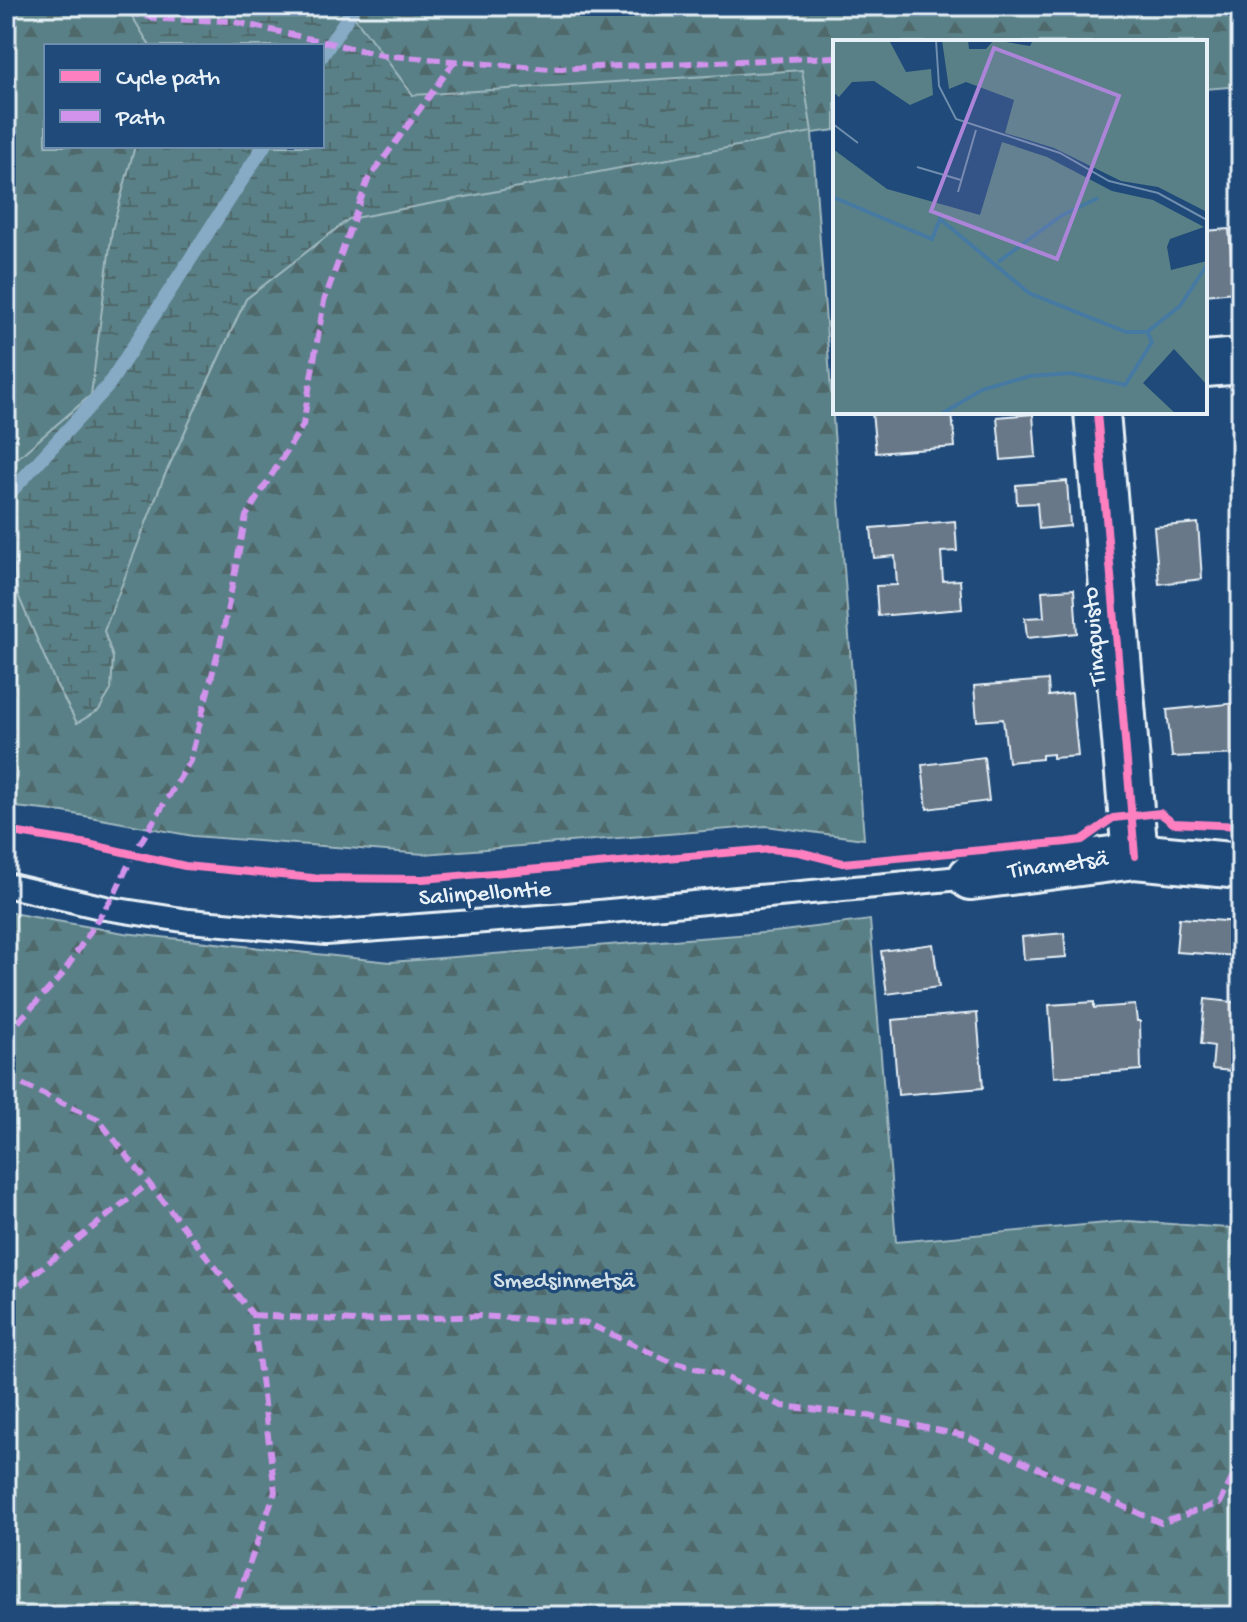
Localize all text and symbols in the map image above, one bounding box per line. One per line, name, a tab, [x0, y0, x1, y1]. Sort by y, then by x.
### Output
inset map	[833, 40, 1207, 414]
legend	[44, 44, 324, 148]
text: Cycle path	[116, 65, 220, 94]
text: Path	[115, 105, 165, 134]
street label: Tinapuisto	[1077, 586, 1115, 688]
street label: Tinametsä	[1005, 845, 1111, 887]
street label: Salinpellontie	[418, 876, 553, 914]
park label: Smedsinmetsä	[493, 1268, 635, 1297]

